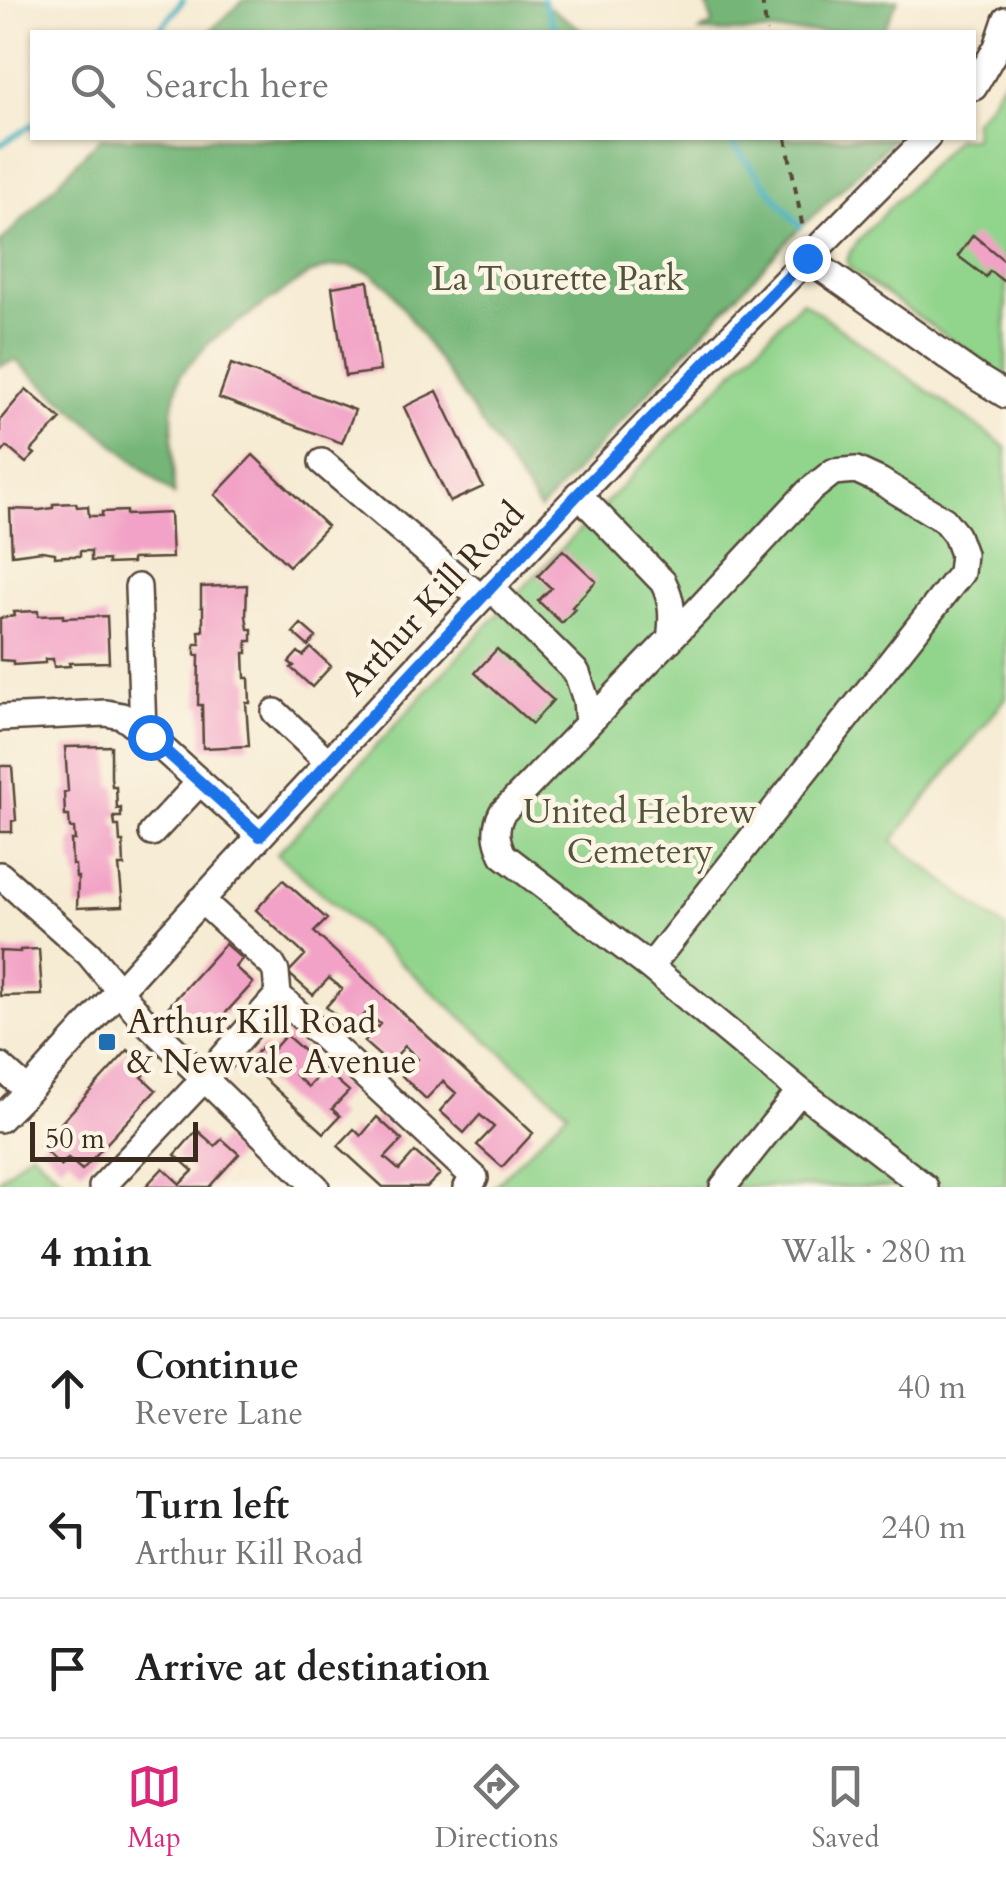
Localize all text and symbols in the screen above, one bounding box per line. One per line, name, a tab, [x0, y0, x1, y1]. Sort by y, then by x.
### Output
search box	[30, 30, 976, 140]
icon: search	[65, 58, 120, 113]
text: Search here	[145, 59, 329, 111]
route end	[785, 236, 831, 282]
park label: La Tourette Park	[432, 255, 685, 303]
street label: Arthur Kill Road	[330, 491, 536, 707]
route start	[128, 715, 174, 761]
park label: United Hebrew Cemetery	[523, 788, 757, 876]
place label: Arthur Kill Road & Newvale Avenue	[127, 998, 417, 1086]
marker: Arthur Kill Road & Newvale Avenue	[96, 1031, 118, 1053]
scale bar	[30, 1117, 198, 1162]
text: 50 m	[45, 1120, 105, 1158]
text: 4 min	[40, 1224, 152, 1281]
text: Walk · 280 m	[781, 1230, 966, 1274]
text: Continue	[135, 1340, 299, 1392]
icon: ahead	[40, 1361, 95, 1416]
text: 40 m	[898, 1366, 966, 1410]
text: Revere Lane	[135, 1392, 303, 1436]
text: Turn left	[135, 1480, 289, 1532]
icon: left	[40, 1501, 95, 1556]
text: 240 m	[881, 1506, 966, 1550]
text: Arthur Kill Road	[135, 1532, 363, 1576]
icon: arrive	[40, 1641, 95, 1696]
text: Arrive at destination	[135, 1642, 490, 1694]
tab: Map	[127, 1759, 182, 1857]
tab: Directions	[435, 1759, 558, 1857]
tab: Saved	[811, 1759, 879, 1857]

